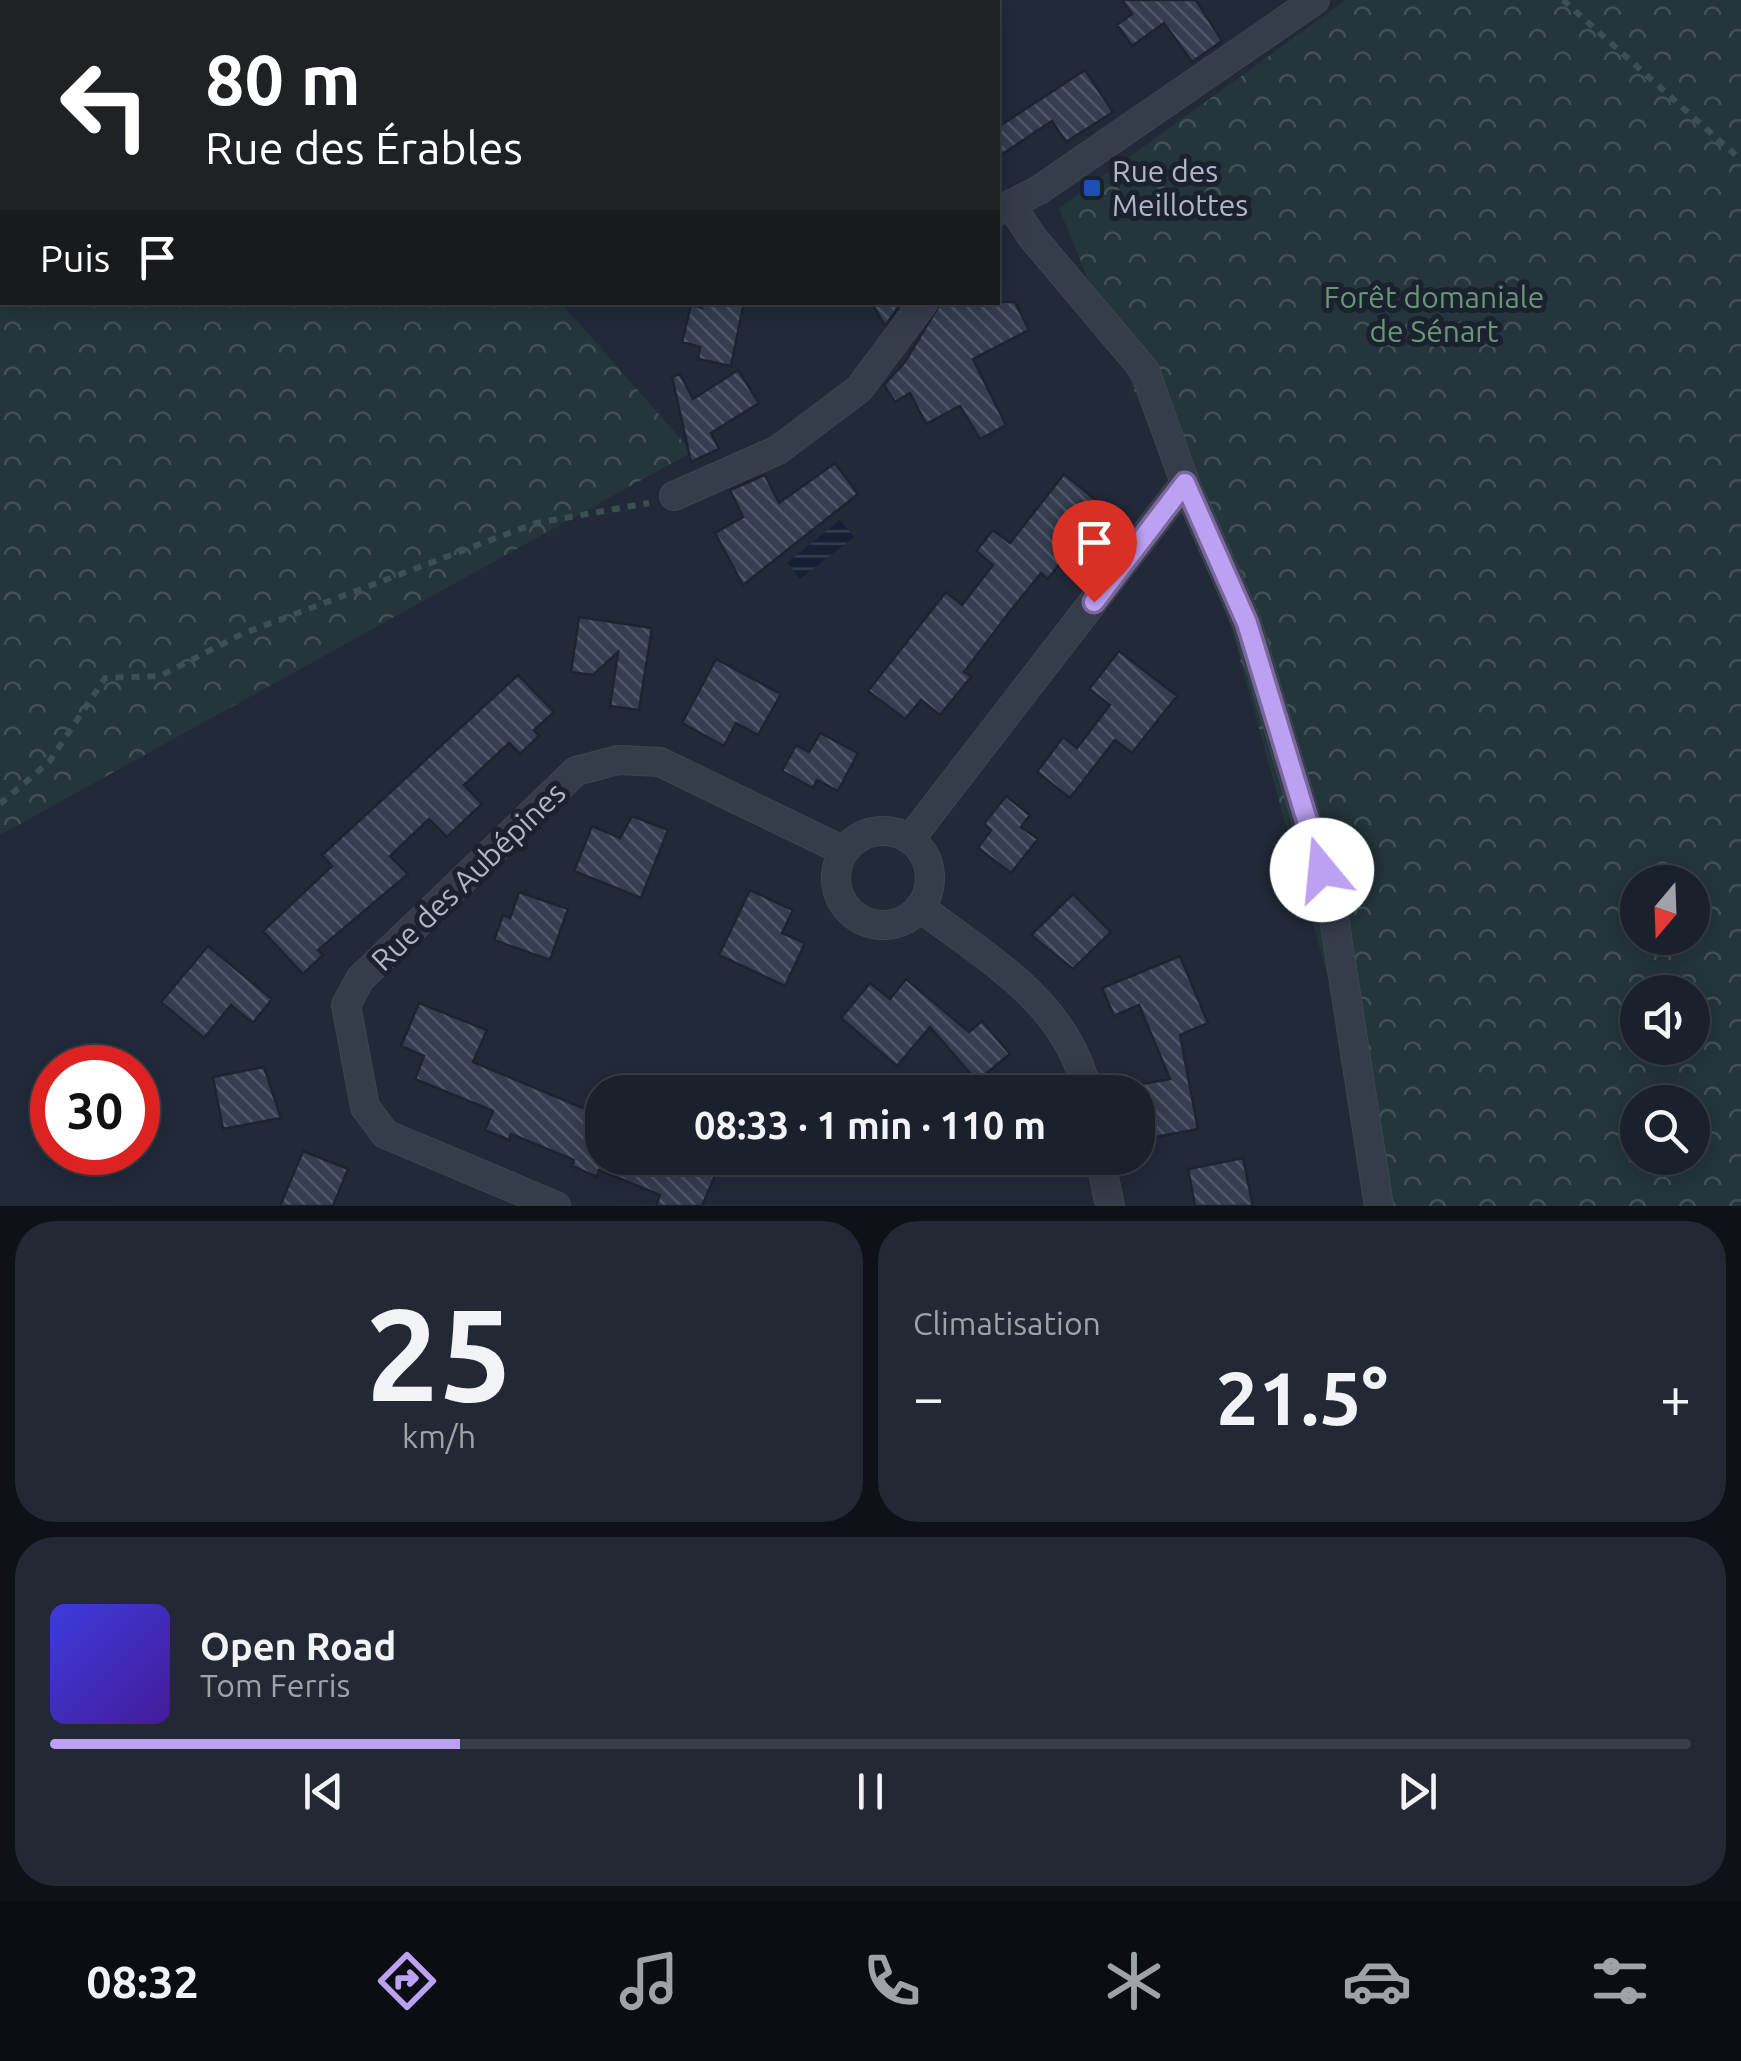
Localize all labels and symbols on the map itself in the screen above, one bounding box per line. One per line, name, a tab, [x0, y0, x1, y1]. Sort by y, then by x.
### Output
place label: Rue des Meillottes	[1112, 154, 1248, 222]
marker: Rue des Meillottes	[1081, 177, 1103, 199]
park label: Forêt domaniale de Sénart	[1324, 280, 1544, 348]
pin	[1052, 500, 1137, 603]
street label: Rue des Aubépines	[364, 775, 572, 977]
position arrow	[1270, 818, 1374, 922]
north arrow	[1620, 865, 1710, 955]
speed limit sign: 30	[30, 1045, 160, 1175]

